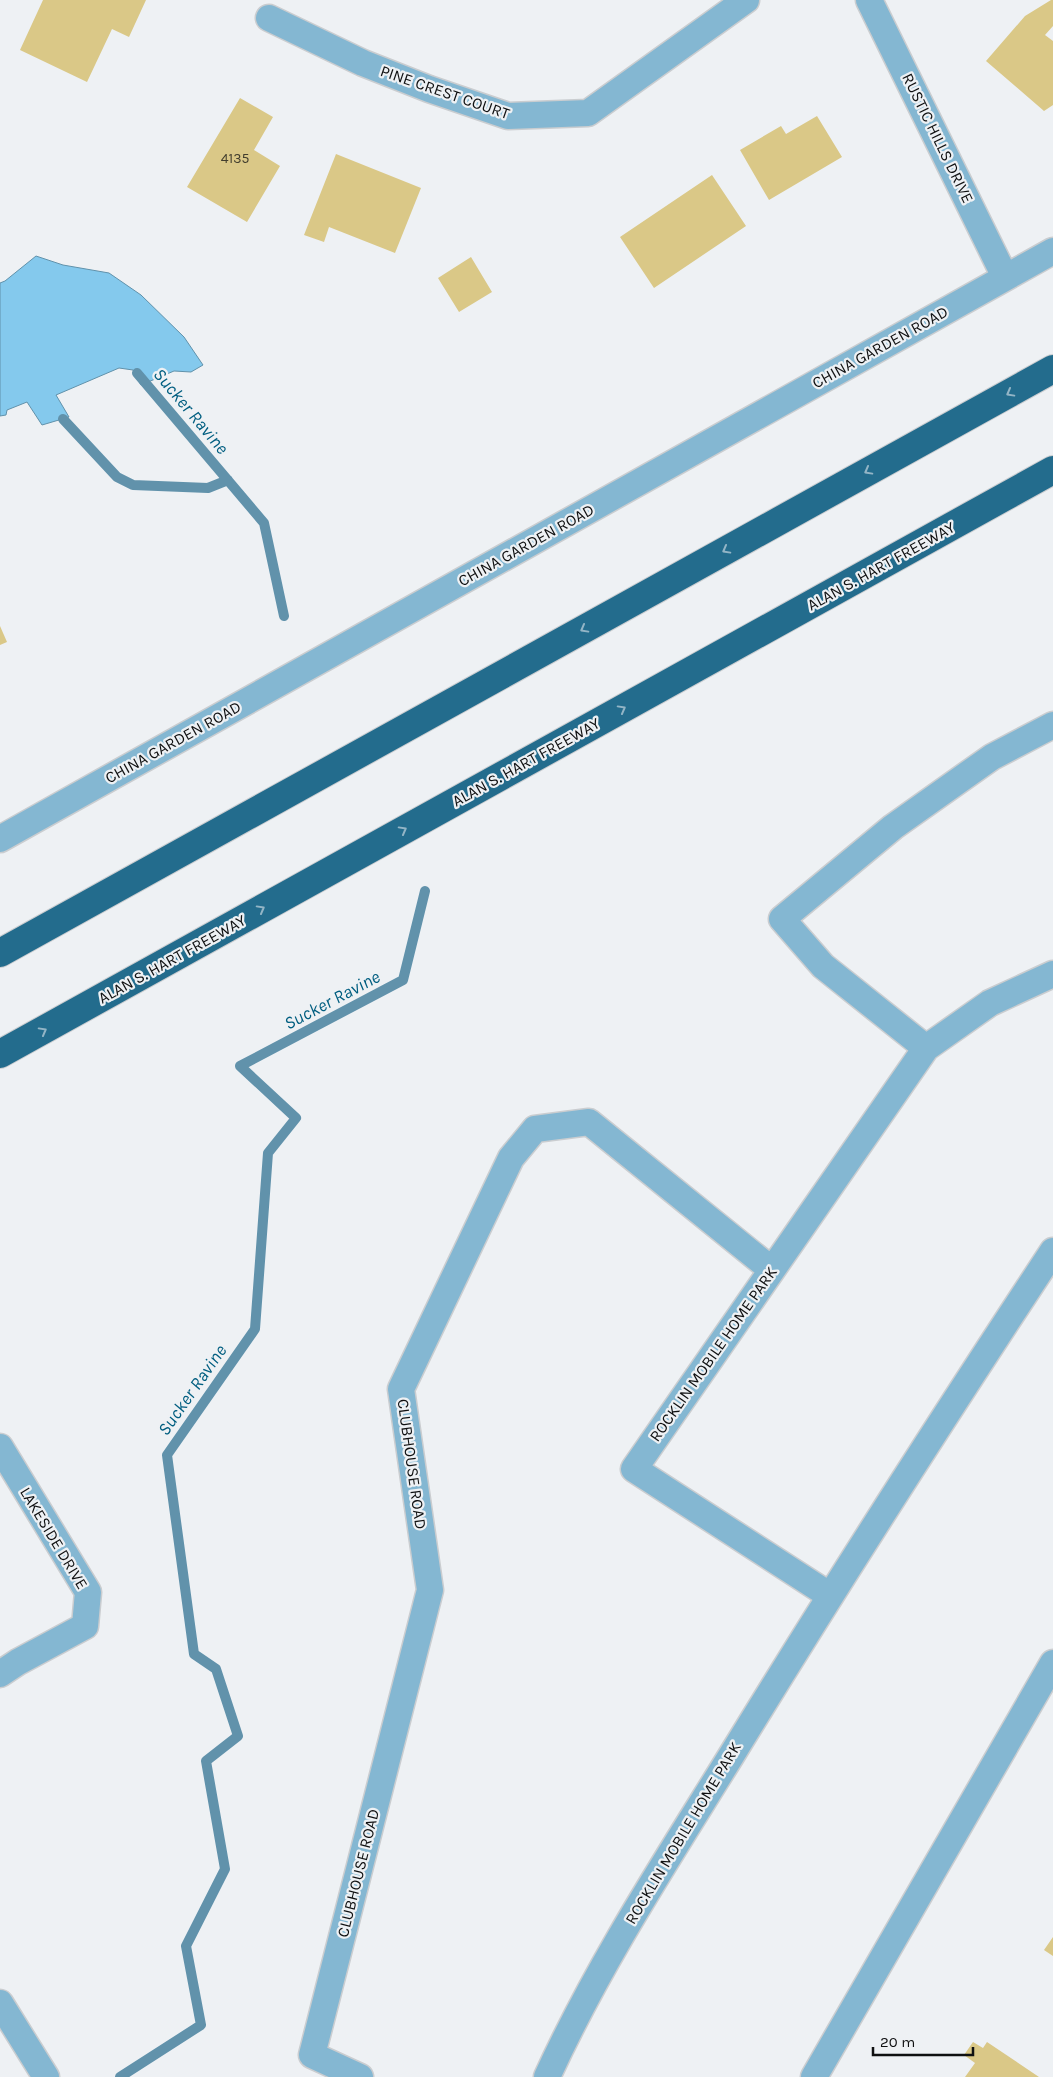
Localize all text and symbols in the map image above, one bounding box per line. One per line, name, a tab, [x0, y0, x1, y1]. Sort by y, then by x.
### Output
street label: PINE CREST COURT	[378, 61, 512, 123]
street label: RUSTIC HILLS DRIVE	[898, 70, 978, 206]
house number: 4135	[221, 150, 249, 167]
street label: CHINA GARDEN ROAD	[809, 302, 951, 392]
water label: Sucker Ravine	[149, 363, 233, 459]
one-way arrow	[1007, 386, 1016, 396]
one-way arrow	[865, 465, 874, 475]
street label: CHINA GARDEN ROAD	[455, 500, 597, 590]
street label: ALAN S. HART FREEWAY	[804, 517, 958, 615]
one-way arrow	[722, 544, 731, 554]
one-way arrow	[580, 623, 589, 633]
street label: CHINA GARDEN ROAD	[102, 697, 244, 787]
one-way arrow	[617, 705, 626, 715]
street label: ALAN S. HART FREEWAY	[449, 713, 603, 811]
one-way arrow	[398, 827, 407, 837]
one-way arrow	[256, 906, 265, 916]
street label: ALAN S. HART FREEWAY	[95, 910, 249, 1008]
water label: Sucker Ravine	[280, 966, 384, 1034]
one-way arrow	[37, 1027, 46, 1037]
street label: ROCKLIN MOBILE HOME PARK	[645, 1263, 781, 1445]
water label: Sucker Ravine	[153, 1340, 231, 1440]
street label: CLUBHOUSE ROAD	[393, 1398, 431, 1530]
street label: LAKESIDE DRIVE	[16, 1484, 92, 1592]
street label: ROCKLIN MOBILE HOME PARK	[621, 1738, 745, 1928]
street label: CLUBHOUSE ROAD	[333, 1807, 383, 1939]
scale bar	[873, 2024, 973, 2056]
text: 20 m	[880, 2033, 915, 2051]

